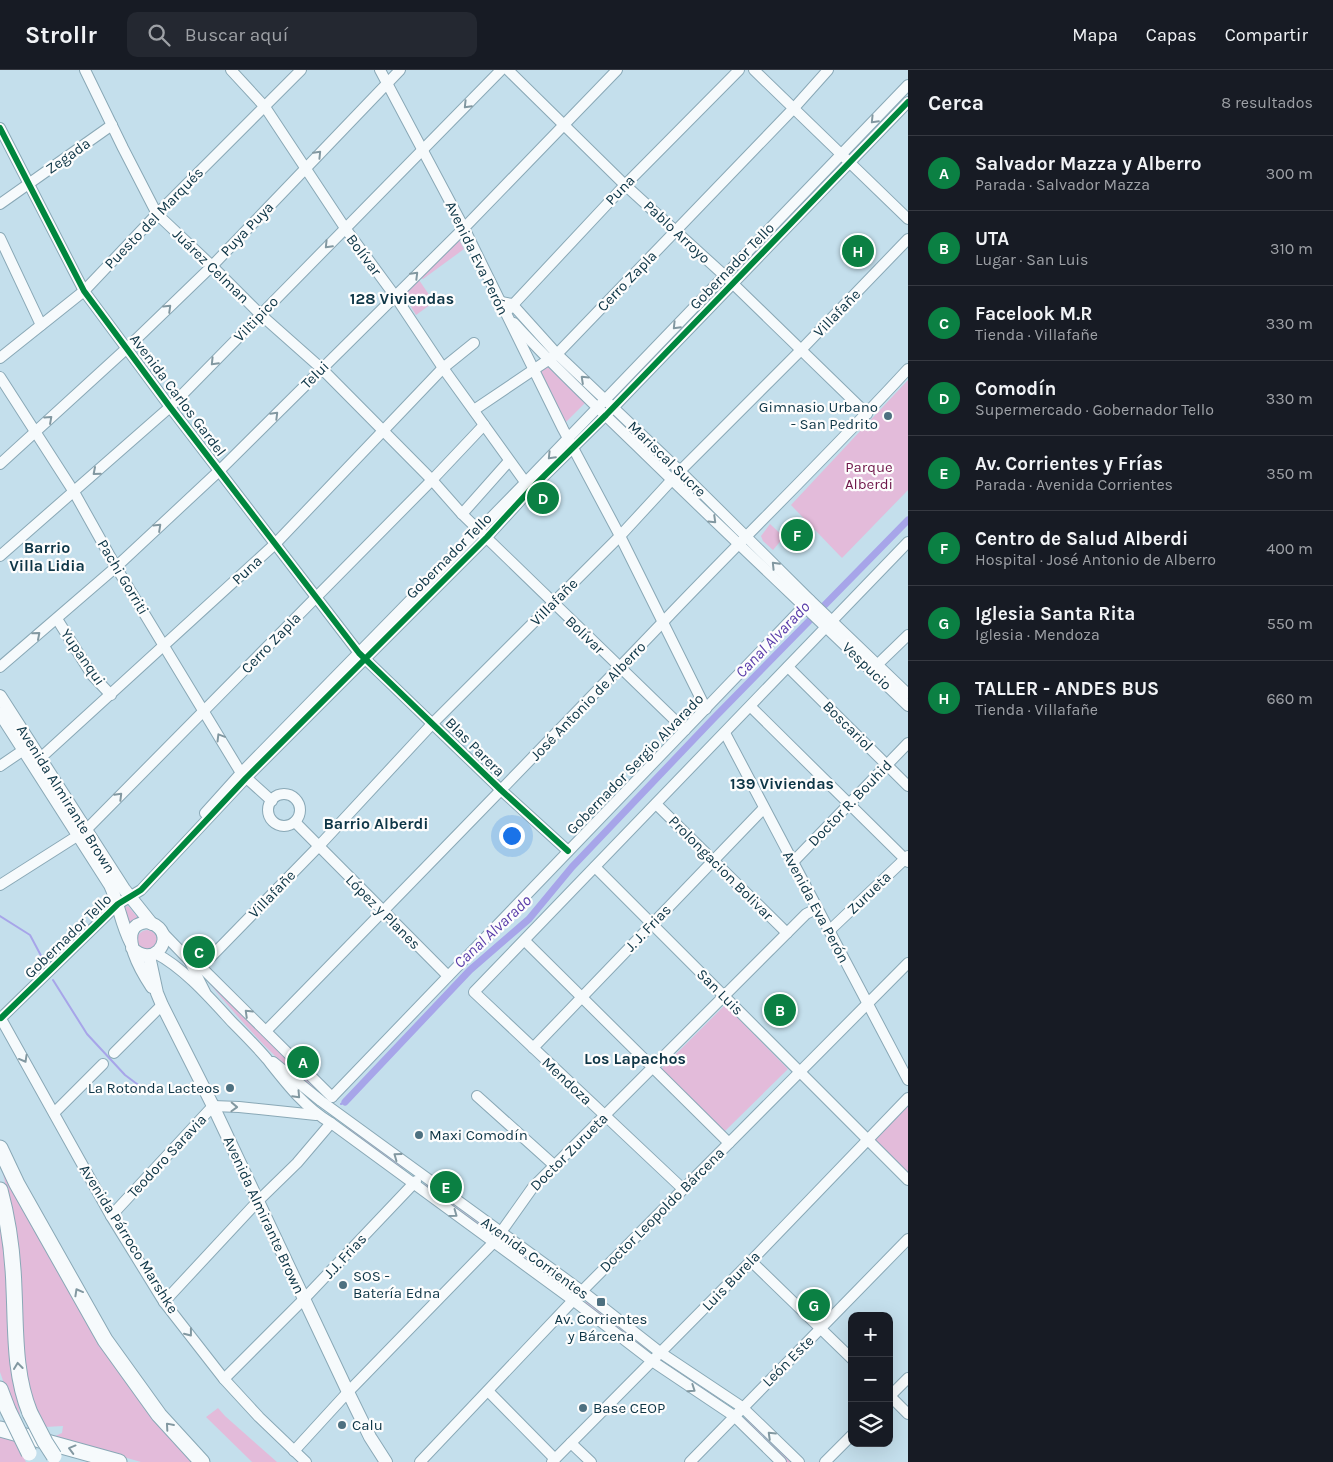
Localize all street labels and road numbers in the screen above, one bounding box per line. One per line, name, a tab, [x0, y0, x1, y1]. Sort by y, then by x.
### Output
street label: Zegada	[42, 134, 94, 178]
street label: Puesto del Marqués	[101, 163, 207, 273]
street label: Puna	[601, 171, 639, 209]
street label: Pablo Arroyo	[640, 197, 714, 267]
street label: Puya Puya	[217, 198, 277, 260]
street label: Avenida Eva Perón	[442, 198, 512, 318]
street label: Gobernador Tello	[686, 219, 778, 313]
street label: Juárez Celman	[169, 225, 253, 307]
street label: Bolívar	[343, 231, 386, 280]
street label: Cerro Zapla	[593, 247, 661, 315]
street label: Villafañe	[810, 285, 864, 341]
street label: Viltipico	[230, 292, 282, 346]
street label: Avenida Carlos Gardel	[126, 330, 230, 460]
street label: Telui	[297, 357, 333, 393]
street label: Mariscal Sucre	[624, 417, 710, 501]
street label: Gobernador Tello	[402, 509, 496, 603]
street label: Pachi Gorriti	[93, 536, 153, 618]
street label: Puna	[228, 552, 266, 588]
street label: Villafañe	[527, 575, 581, 629]
street label: Cerro Zapla	[237, 609, 305, 677]
street label: Bolívar	[562, 612, 609, 658]
street label: Yupanqui	[57, 625, 109, 689]
street label: José Antonio de Alberro	[526, 638, 650, 764]
street label: Vespucio	[839, 638, 895, 694]
street label: Gobernador Sergio Alvarado	[563, 690, 707, 838]
street label: Boscariol	[819, 697, 877, 755]
street label: Blas Parera	[442, 714, 508, 780]
street label: Avenida Almirante Brown	[13, 721, 119, 877]
street label: Doctor R. Bouhid	[804, 756, 896, 850]
street label: Prolongacion Bolivar	[665, 812, 777, 924]
street label: Avenida Eva Perón	[779, 848, 853, 966]
street label: Villafañe	[245, 866, 299, 922]
street label: Zurueta	[843, 868, 895, 918]
street label: López y Planes	[342, 871, 424, 953]
street label: Gobernador Tello	[21, 890, 115, 982]
street label: J. J. Frias	[621, 901, 675, 955]
street label: San Luis	[693, 965, 747, 1019]
street label: Mendoza	[538, 1053, 596, 1109]
street label: Doctor Zurueta	[526, 1109, 612, 1195]
street label: Teodoro Saravia	[124, 1110, 210, 1202]
street label: Avenida Almirante Brown	[220, 1133, 308, 1297]
street label: Doctor Leopoldo Bárcena	[596, 1144, 728, 1276]
street label: Avenida Párroco Marshke	[76, 1161, 182, 1317]
street label: Avenida Corrientes	[478, 1213, 592, 1303]
street label: J.J. Frias	[320, 1230, 370, 1282]
street label: Luis Burela	[698, 1247, 764, 1315]
street label: León Este	[759, 1332, 817, 1390]

